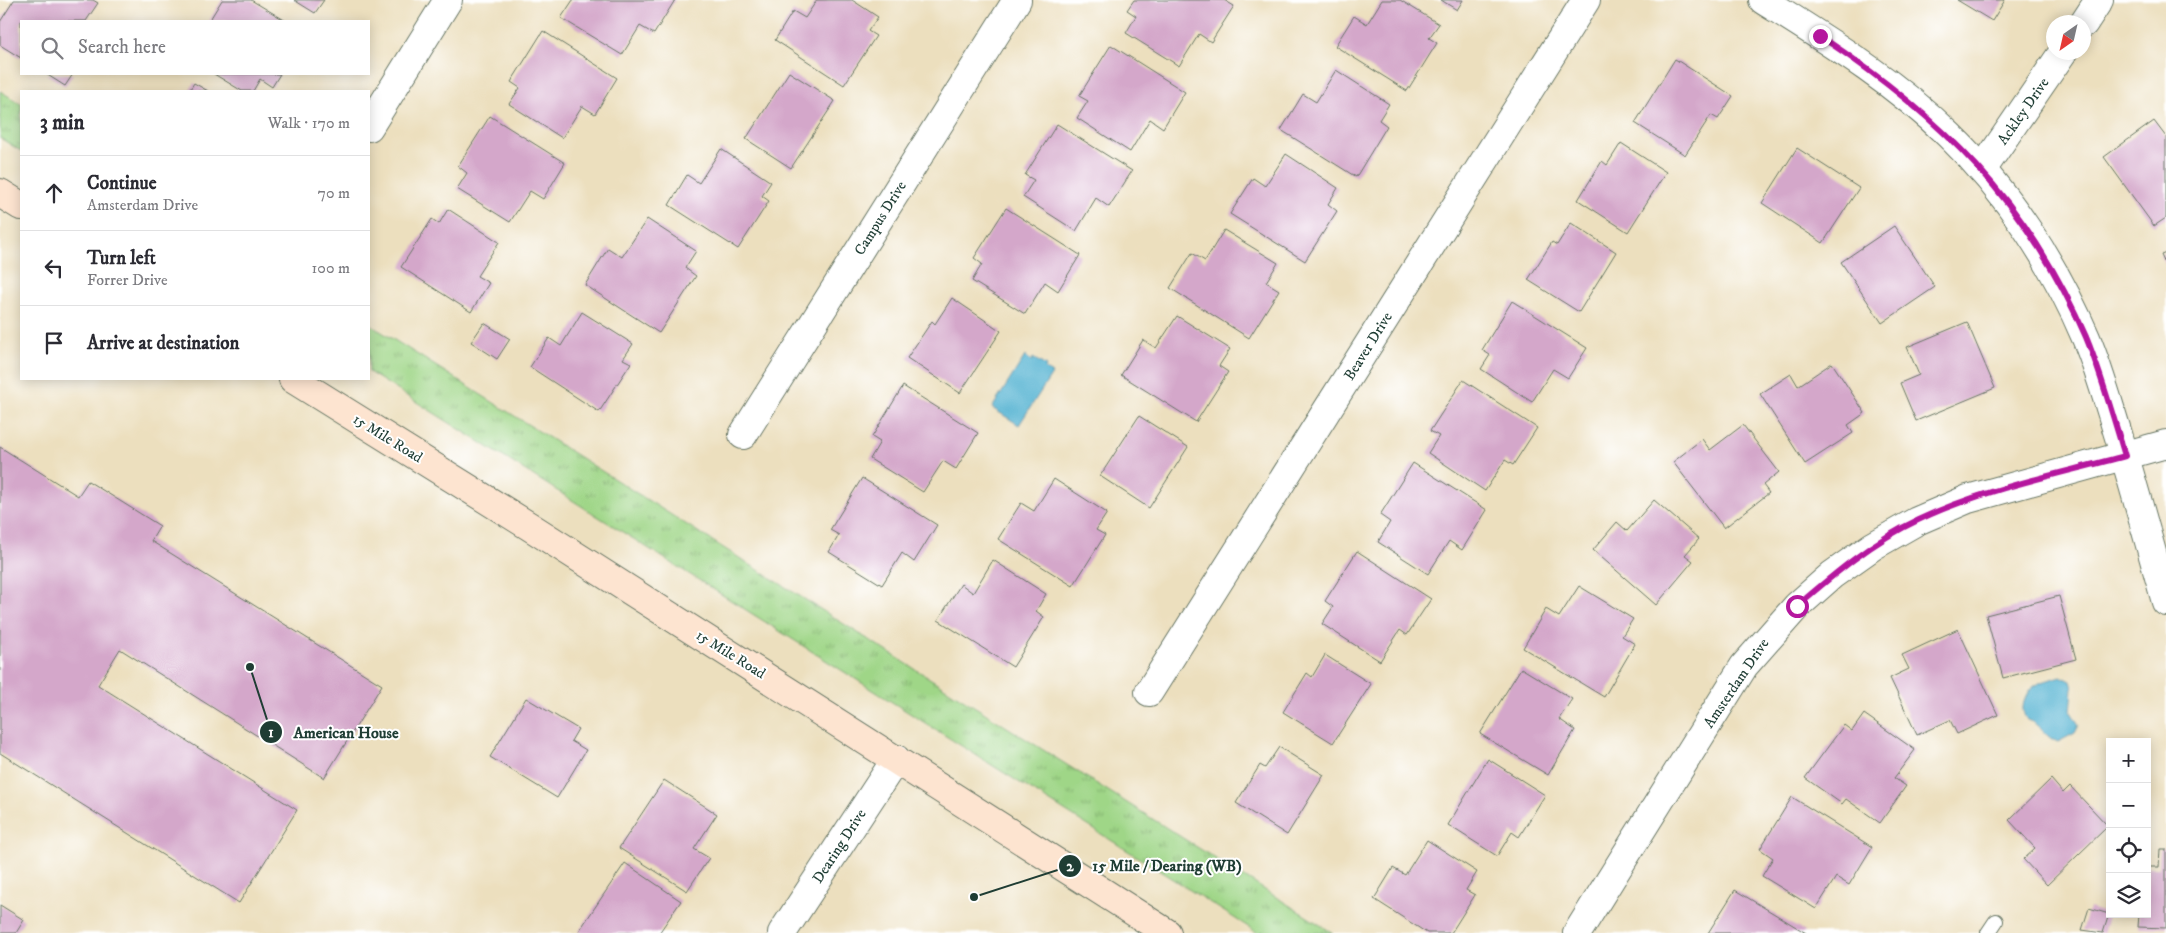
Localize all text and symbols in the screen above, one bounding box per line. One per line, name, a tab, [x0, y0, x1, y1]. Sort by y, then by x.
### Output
north arrow	[2046, 15, 2091, 60]
search box	[20, 20, 370, 75]
route end	[1809, 25, 1832, 48]
icon: search	[38, 34, 66, 62]
text: Search here	[78, 36, 166, 59]
street label: Ackley Drive	[1993, 74, 2054, 149]
text: 3 min	[40, 110, 85, 136]
text: Walk · 170 m	[268, 113, 350, 133]
text: Continue	[87, 172, 157, 195]
street label: Campus Drive	[850, 178, 911, 259]
icon: ahead	[40, 179, 68, 207]
text: 70 m	[318, 183, 350, 203]
text: Amsterdam Drive	[87, 195, 198, 215]
text: Turn left	[87, 247, 156, 270]
icon: left	[40, 254, 68, 282]
text: 100 m	[312, 258, 350, 278]
text: Forrer Drive	[87, 270, 168, 290]
street label: Beaver Drive	[1340, 309, 1397, 384]
icon: arrive	[40, 329, 68, 357]
text: Arrive at destination	[87, 332, 239, 355]
street label: 15 Mile Road	[349, 410, 427, 468]
route start	[1786, 595, 1809, 618]
street label: 15 Mile Road	[692, 626, 770, 684]
street label: Amsterdam Drive	[1699, 635, 1773, 732]
callout: American House	[259, 717, 409, 748]
text: 1	[268, 723, 274, 742]
text: American House	[293, 723, 399, 743]
map controls	[2106, 738, 2151, 918]
button: +	[2106, 738, 2151, 783]
button: −	[2106, 783, 2151, 828]
street label: Dearing Drive	[808, 805, 871, 887]
button: locate	[2106, 828, 2151, 873]
callout: 15 Mile / Dearing (WB)	[1057, 850, 1252, 881]
text: 15 Mile / Dearing (WB)	[1092, 856, 1242, 876]
text: 2	[1066, 857, 1074, 876]
button: layers	[2106, 873, 2151, 918]

